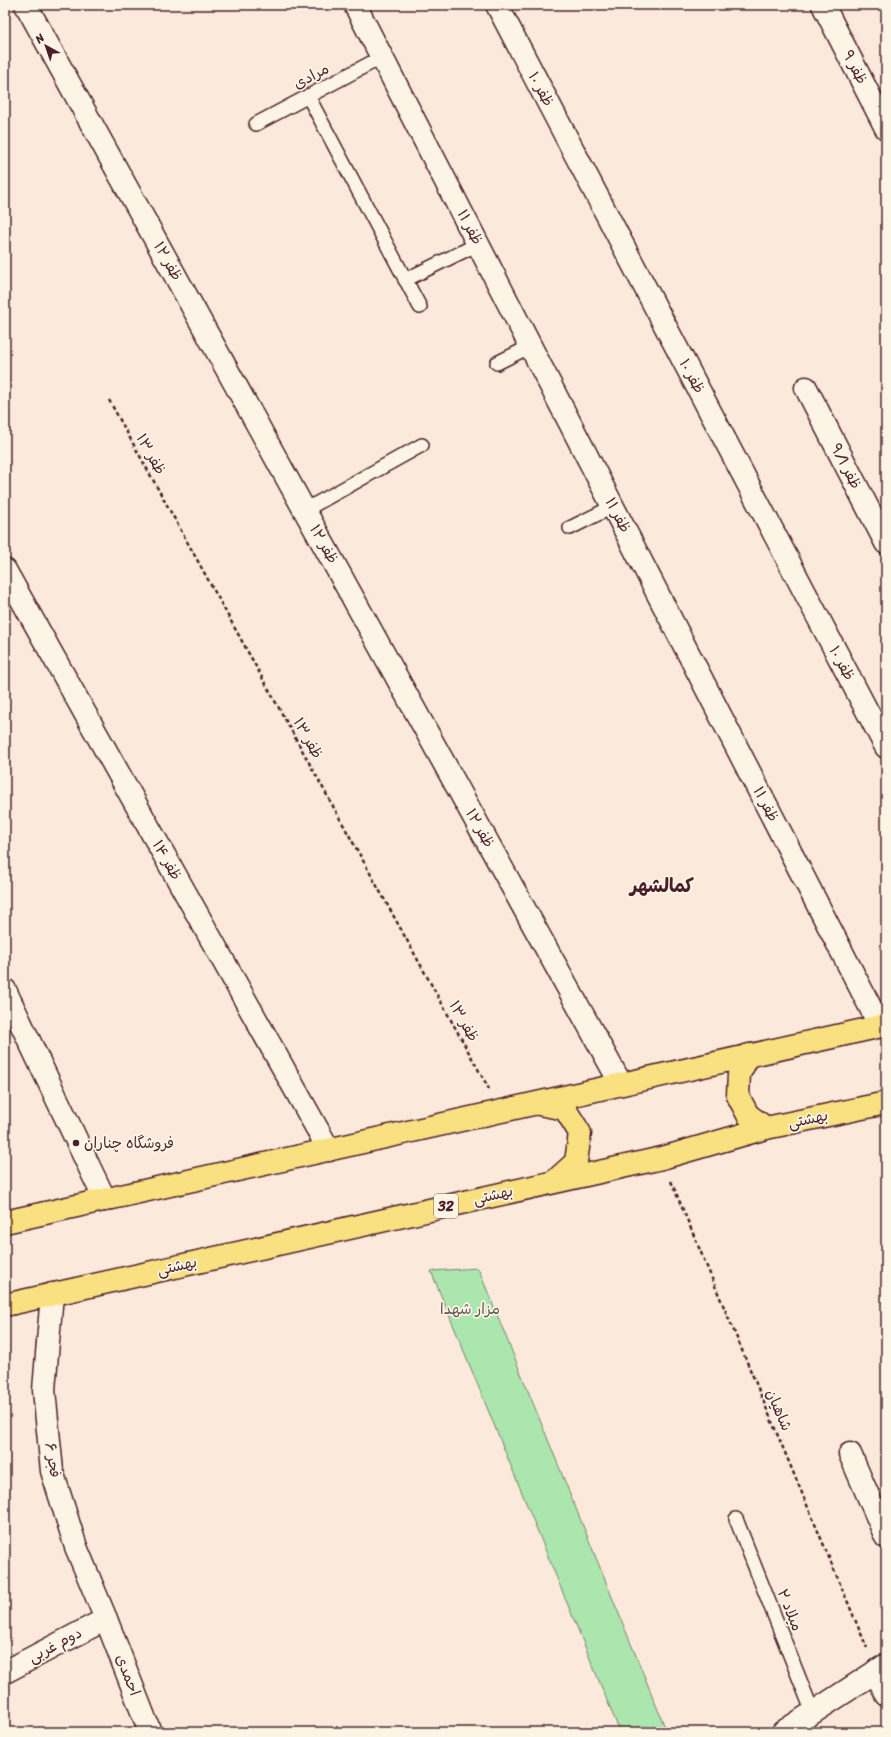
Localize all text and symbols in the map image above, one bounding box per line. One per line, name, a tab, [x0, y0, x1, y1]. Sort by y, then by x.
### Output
north arrow	[26, 26, 66, 66]
text: N	[30, 29, 49, 49]
street label: ظفر ۹	[835, 45, 875, 89]
street label: مرادی	[288, 56, 334, 96]
street label: ظفر ۱۰	[521, 67, 561, 111]
street label: ظفر ۱۱	[450, 205, 490, 249]
street label: ظفر ۱۲	[146, 236, 190, 286]
street label: ظفر ۱۰	[672, 354, 712, 398]
street label: ظفر ۱۳	[129, 428, 173, 480]
street label: ظفر ۹/۱	[823, 438, 869, 494]
street label: ظفر ۱۱	[598, 493, 638, 537]
street label: ظفر ۱۲	[302, 519, 346, 569]
street label: ظفر ۱۰	[822, 641, 862, 685]
street label: ظفر ۱۳	[286, 712, 330, 764]
street label: ظفر ۱۱	[746, 782, 786, 826]
street label: ظفر ۱۲	[458, 803, 502, 853]
street label: ظفر ۱۴	[145, 835, 189, 885]
district label: کمالشهر	[628, 869, 695, 902]
street label: ظفر ۱۳	[442, 995, 486, 1047]
street label: بهشتی	[786, 1102, 830, 1136]
place label: فروشگاه چناران	[84, 1130, 174, 1156]
marker: فروشگاه چناران	[71, 1138, 81, 1148]
street label: بهشتی	[470, 1178, 516, 1212]
road number: 32	[434, 1194, 458, 1218]
street label: بهشتی	[154, 1249, 200, 1283]
park label: مزار شهدا	[440, 1296, 500, 1322]
street label: شاهیان	[759, 1385, 799, 1435]
street label: فجر ۶	[37, 1441, 69, 1479]
street label: میلاد ۲	[770, 1585, 810, 1635]
street label: دوم غربی	[23, 1620, 87, 1670]
street label: احمدی	[108, 1650, 148, 1700]

